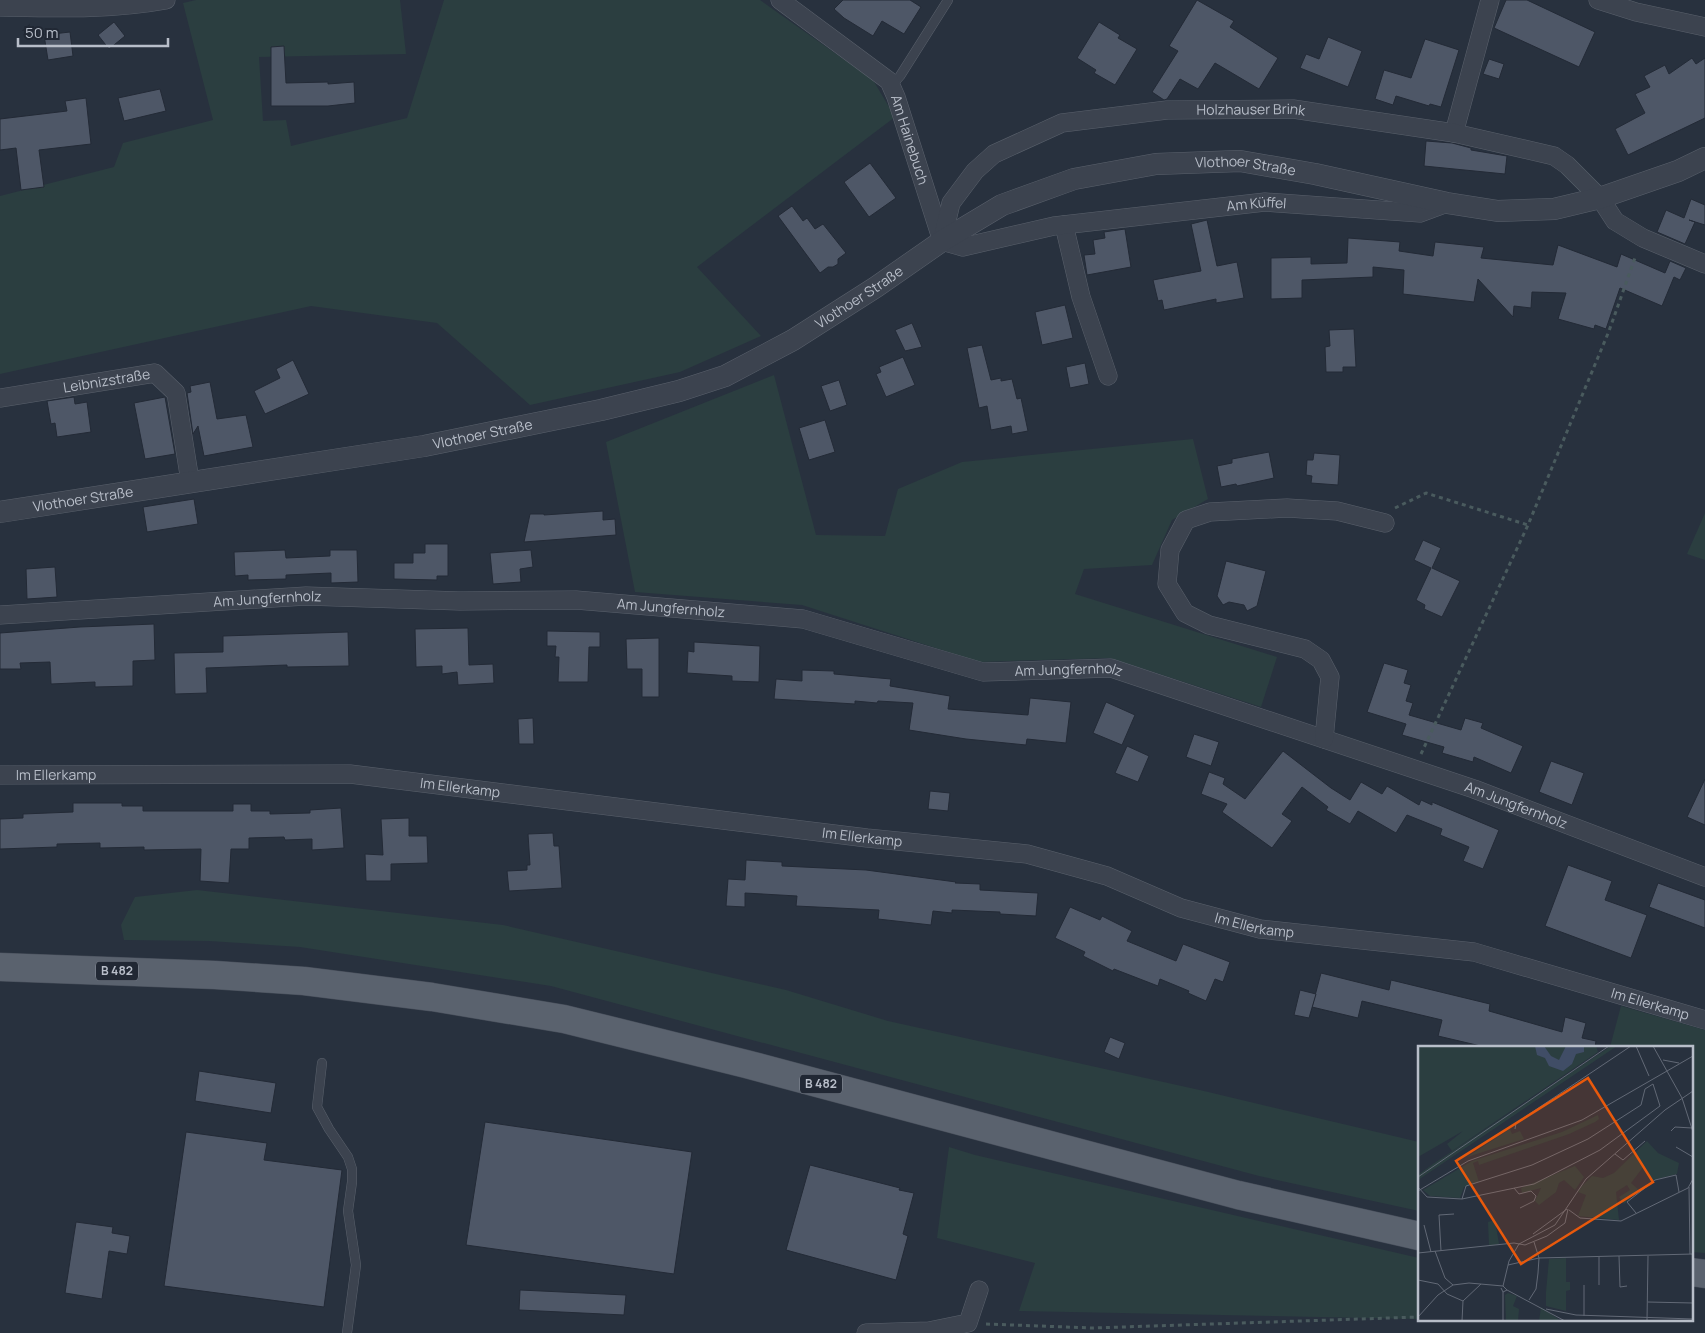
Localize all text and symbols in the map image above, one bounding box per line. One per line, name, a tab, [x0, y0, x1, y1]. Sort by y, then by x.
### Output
scale bar	[18, 15, 168, 47]
text: 50 m	[25, 22, 59, 43]
street label: Am Hainebuch	[887, 92, 933, 187]
street label: Holzhauser Brink	[1197, 99, 1308, 120]
street label: Vlothoer Straße	[1195, 151, 1297, 180]
street label: Am Küffel	[1225, 192, 1287, 215]
street label: Vlothoer Straße	[811, 261, 906, 333]
street label: Leibnizstraße	[62, 364, 152, 397]
street label: Vlothoer Straße	[431, 414, 534, 453]
street label: Vlothoer Straße	[31, 481, 134, 516]
street label: Am Jungfernholz	[213, 586, 322, 611]
street label: Am Jungfernholz	[616, 593, 726, 621]
street label: Am Jungfernholz	[1014, 658, 1126, 680]
street label: Im Ellerkamp	[16, 765, 96, 784]
street label: Im Ellerkamp	[419, 773, 501, 802]
street label: Am Jungfernholz	[1463, 777, 1571, 833]
street label: Im Ellerkamp	[821, 823, 903, 850]
street label: Im Ellerkamp	[1213, 907, 1295, 942]
road number: B 482	[96, 961, 138, 980]
street label: Im Ellerkamp	[1609, 983, 1692, 1024]
inset map	[1418, 1046, 1692, 1320]
road number: B 482	[800, 1074, 842, 1094]

